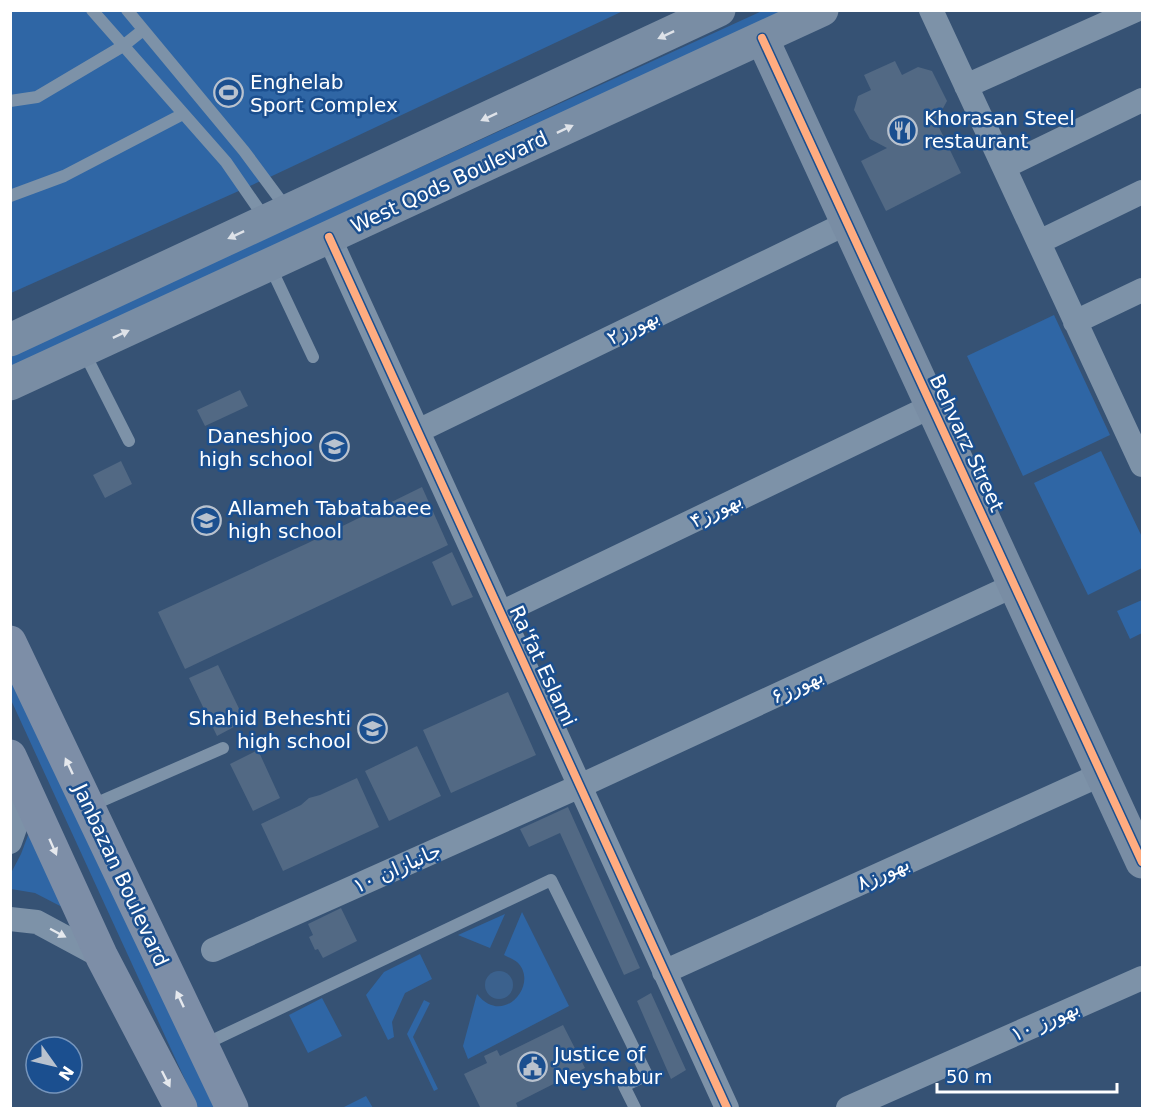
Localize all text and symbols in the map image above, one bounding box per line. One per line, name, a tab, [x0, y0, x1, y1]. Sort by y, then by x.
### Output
one-way arrow	[657, 31, 674, 40]
place label: Enghelab Sport Complex	[250, 70, 398, 117]
sports icon: Enghelab Sport Complex	[213, 77, 245, 109]
place label: Khorasan Steel restaurant	[924, 106, 1075, 153]
one-way arrow	[480, 113, 497, 122]
restaurant icon: Khorasan Steel restaurant	[887, 114, 919, 146]
one-way arrow	[556, 123, 574, 133]
street label: West Qods Boulevard	[347, 126, 551, 238]
one-way arrow	[226, 230, 244, 240]
street label: بهورز۲	[603, 304, 663, 350]
one-way arrow	[113, 330, 130, 339]
street label: Behvarz Street	[925, 371, 1009, 516]
place label: Daneshjoo high school	[199, 424, 313, 471]
school or university icon: Daneshjoo high school	[318, 431, 350, 463]
street label: بهورز۴	[686, 487, 746, 533]
place label: Allameh Tabatabaee high school	[228, 496, 432, 543]
school or university icon: Allameh Tabatabaee high school	[191, 504, 223, 536]
street label: Ra'fat Eslami	[505, 602, 581, 730]
street label: بهورز۶	[767, 663, 827, 709]
place label: Shahid Beheshti high school	[189, 706, 351, 753]
school or university icon: Shahid Beheshti high school	[356, 713, 388, 745]
one-way arrow	[65, 757, 74, 774]
street label: Janbazan Boulevard	[67, 778, 174, 970]
one-way arrow	[49, 838, 58, 856]
street label: جانبازان ۱۰	[349, 838, 445, 898]
street label: بهورز۸	[853, 851, 913, 895]
one-way arrow	[50, 928, 67, 938]
one-way arrow	[175, 990, 184, 1007]
street label: بهورز ۱۰	[1007, 995, 1083, 1047]
north arrow	[24, 1035, 84, 1095]
place label: Justice of Neyshabur	[552, 1042, 663, 1089]
public building icon: Justice of Neyshabur	[517, 1050, 549, 1082]
scale bar	[937, 1056, 1117, 1094]
text: N	[54, 1062, 78, 1084]
text: 50 m	[946, 1066, 992, 1087]
one-way arrow	[161, 1071, 171, 1088]

